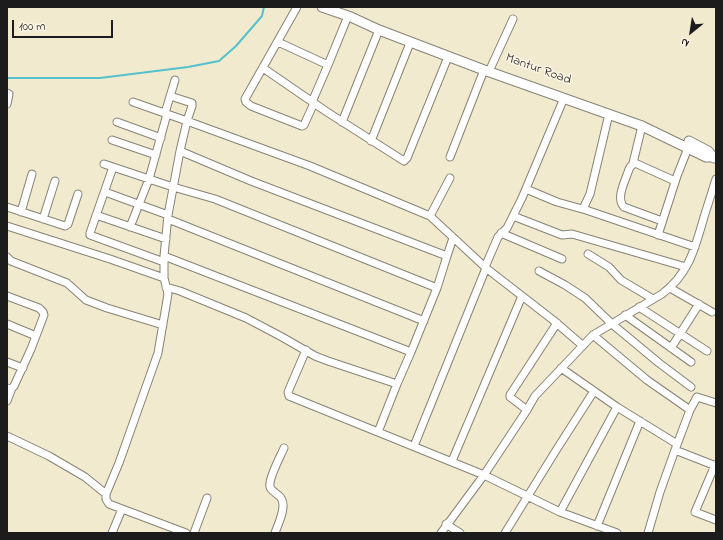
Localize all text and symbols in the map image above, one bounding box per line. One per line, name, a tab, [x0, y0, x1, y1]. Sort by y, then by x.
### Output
scale bar	[14, 12, 115, 38]
north arrow	[671, 12, 711, 52]
text: 100 m	[19, 18, 46, 36]
text: N	[678, 34, 692, 51]
street label: Mantur Road	[503, 51, 573, 89]

